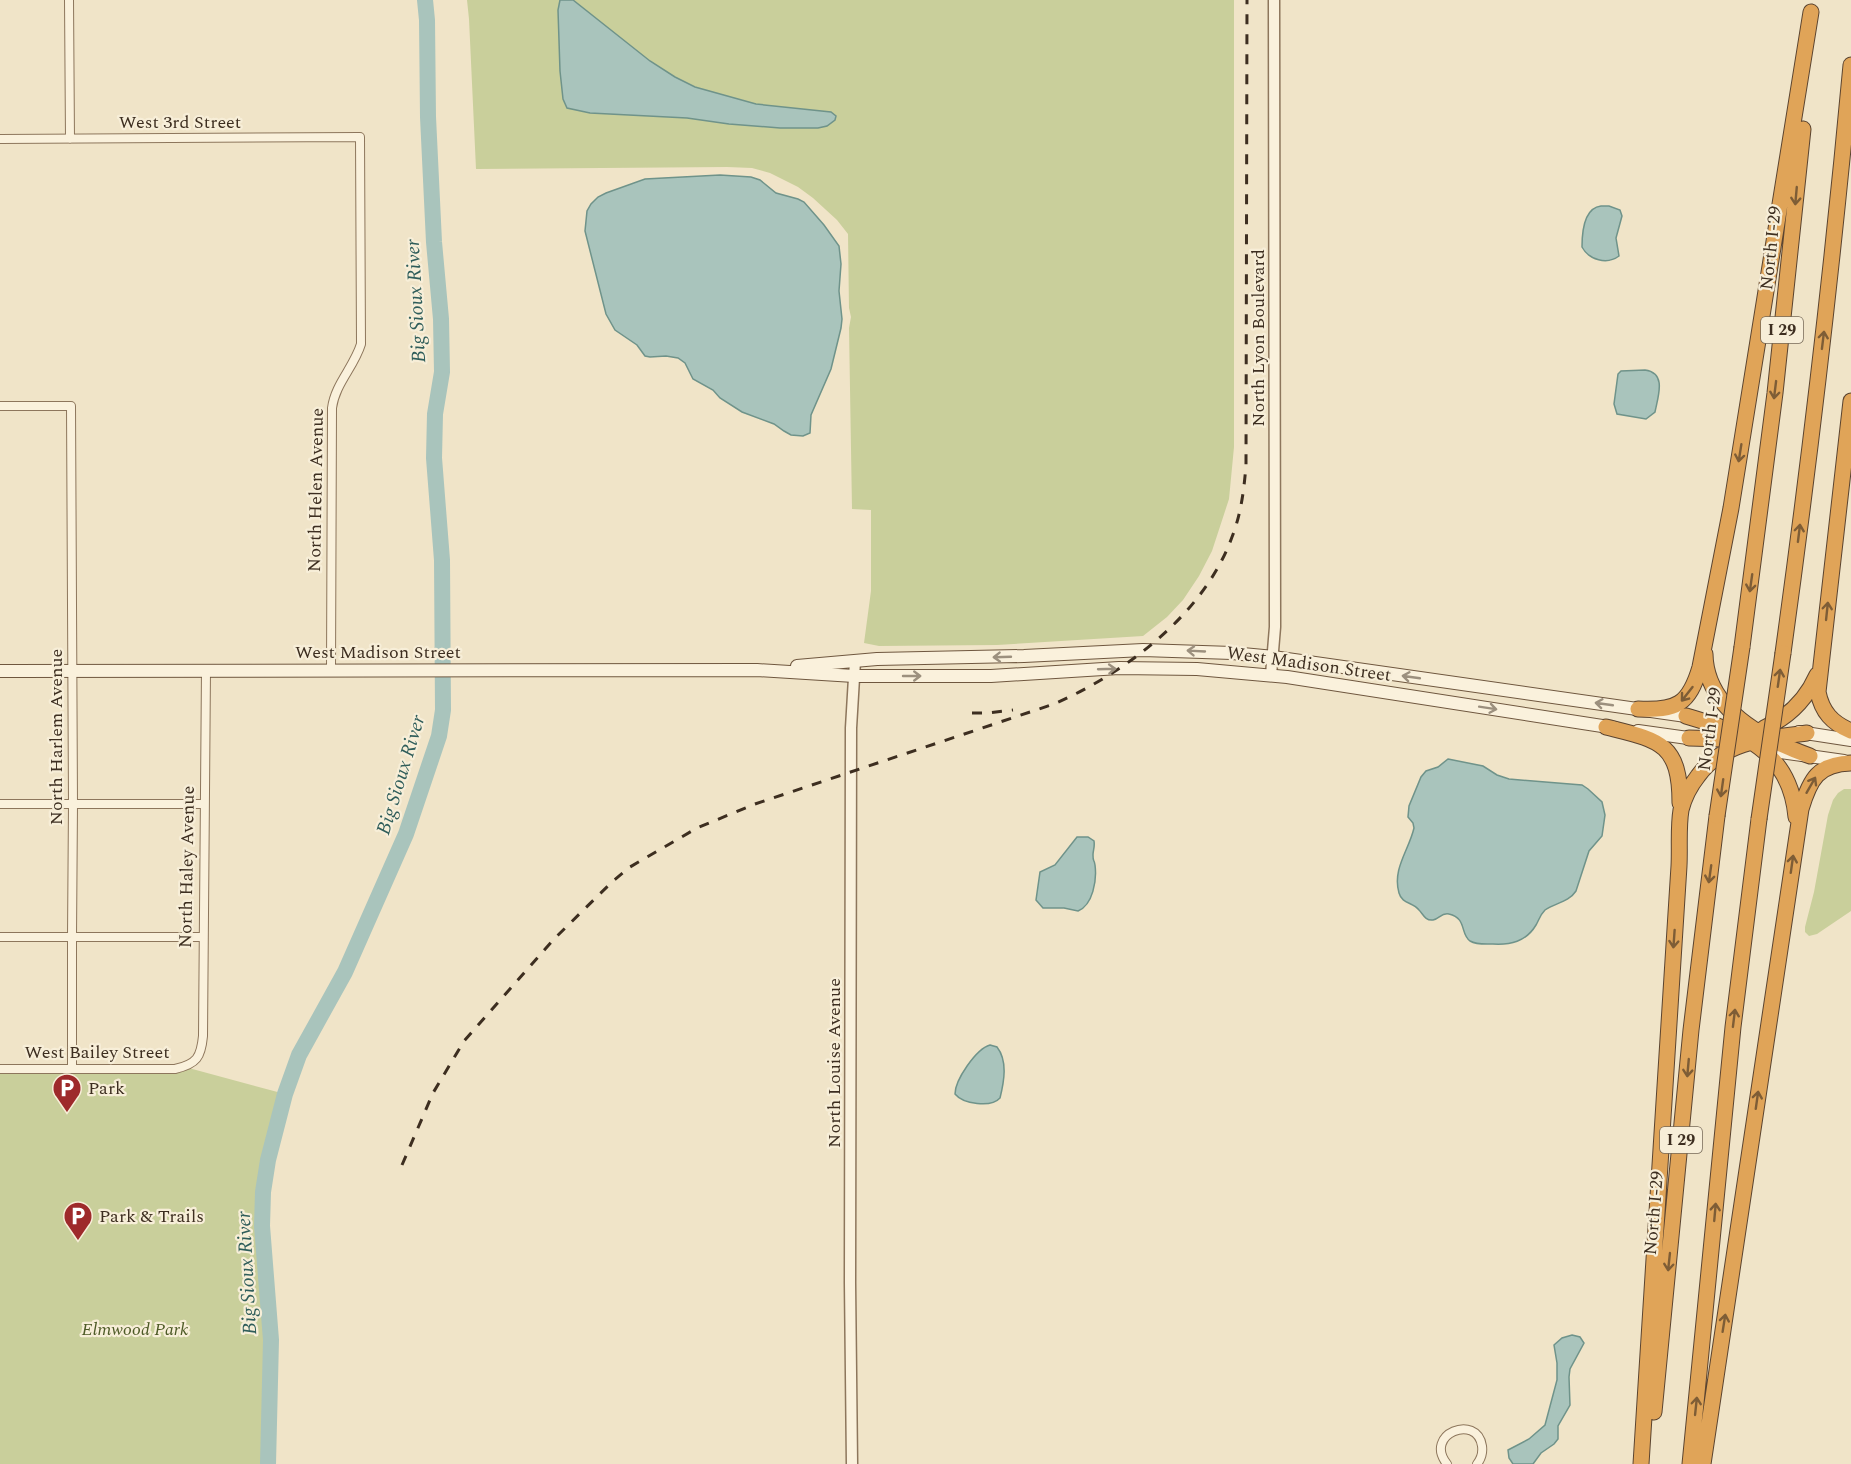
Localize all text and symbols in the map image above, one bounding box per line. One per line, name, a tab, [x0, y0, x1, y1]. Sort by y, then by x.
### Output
street label: West 3rd Street	[119, 109, 241, 136]
one-way arrow	[1790, 185, 1801, 205]
street label: North I-29	[1753, 205, 1789, 291]
water label: Big Sioux River	[398, 237, 434, 364]
street label: North Lyon Boulevard	[1245, 249, 1272, 427]
road number: I 29	[1761, 317, 1803, 343]
one-way arrow	[1818, 330, 1829, 350]
one-way arrow	[1770, 379, 1781, 399]
street label: North Helen Avenue	[301, 408, 331, 572]
one-way arrow	[1734, 443, 1745, 463]
one-way arrow	[1794, 524, 1805, 543]
one-way arrow	[1745, 573, 1756, 593]
one-way arrow	[1821, 602, 1832, 622]
street label: West Madison Street	[295, 639, 461, 666]
street label: West Madison Street	[1225, 639, 1393, 689]
one-way arrow	[1187, 646, 1207, 657]
street label: North Harlem Avenue	[43, 649, 70, 825]
one-way arrow	[992, 651, 1012, 663]
one-way arrow	[1096, 663, 1116, 674]
one-way arrow	[1774, 669, 1785, 689]
one-way arrow	[902, 670, 922, 682]
one-way arrow	[1401, 671, 1421, 682]
street label: North I-29	[1691, 685, 1729, 773]
one-way arrow	[1681, 686, 1694, 702]
one-way arrow	[1594, 699, 1614, 710]
one-way arrow	[1478, 703, 1497, 714]
water label: Big Sioux River	[369, 710, 434, 839]
one-way arrow	[1716, 777, 1727, 797]
one-way arrow	[1805, 777, 1817, 794]
street label: North Haley Avenue	[172, 786, 202, 948]
one-way arrow	[1787, 854, 1798, 874]
one-way arrow	[1704, 863, 1715, 883]
one-way arrow	[1669, 929, 1680, 949]
street label: North Louise Avenue	[821, 978, 848, 1148]
one-way arrow	[1729, 1008, 1740, 1028]
street label: West Bailey Street	[24, 1039, 170, 1066]
one-way arrow	[1682, 1057, 1693, 1077]
parking icon: Park	[51, 1072, 83, 1114]
place label: Park	[88, 1075, 125, 1102]
one-way arrow	[1752, 1091, 1763, 1111]
road number: I 29	[1660, 1127, 1702, 1153]
street label: North I-29	[1637, 1170, 1671, 1256]
parking icon: Park & Trails	[62, 1200, 94, 1242]
one-way arrow	[1710, 1202, 1721, 1222]
place label: Park & Trails	[99, 1203, 204, 1230]
water label: Big Sioux River	[229, 1209, 265, 1336]
one-way arrow	[1663, 1251, 1674, 1271]
one-way arrow	[1719, 1314, 1730, 1333]
park label: Elmwood Park	[82, 1316, 189, 1343]
one-way arrow	[1691, 1396, 1702, 1416]

